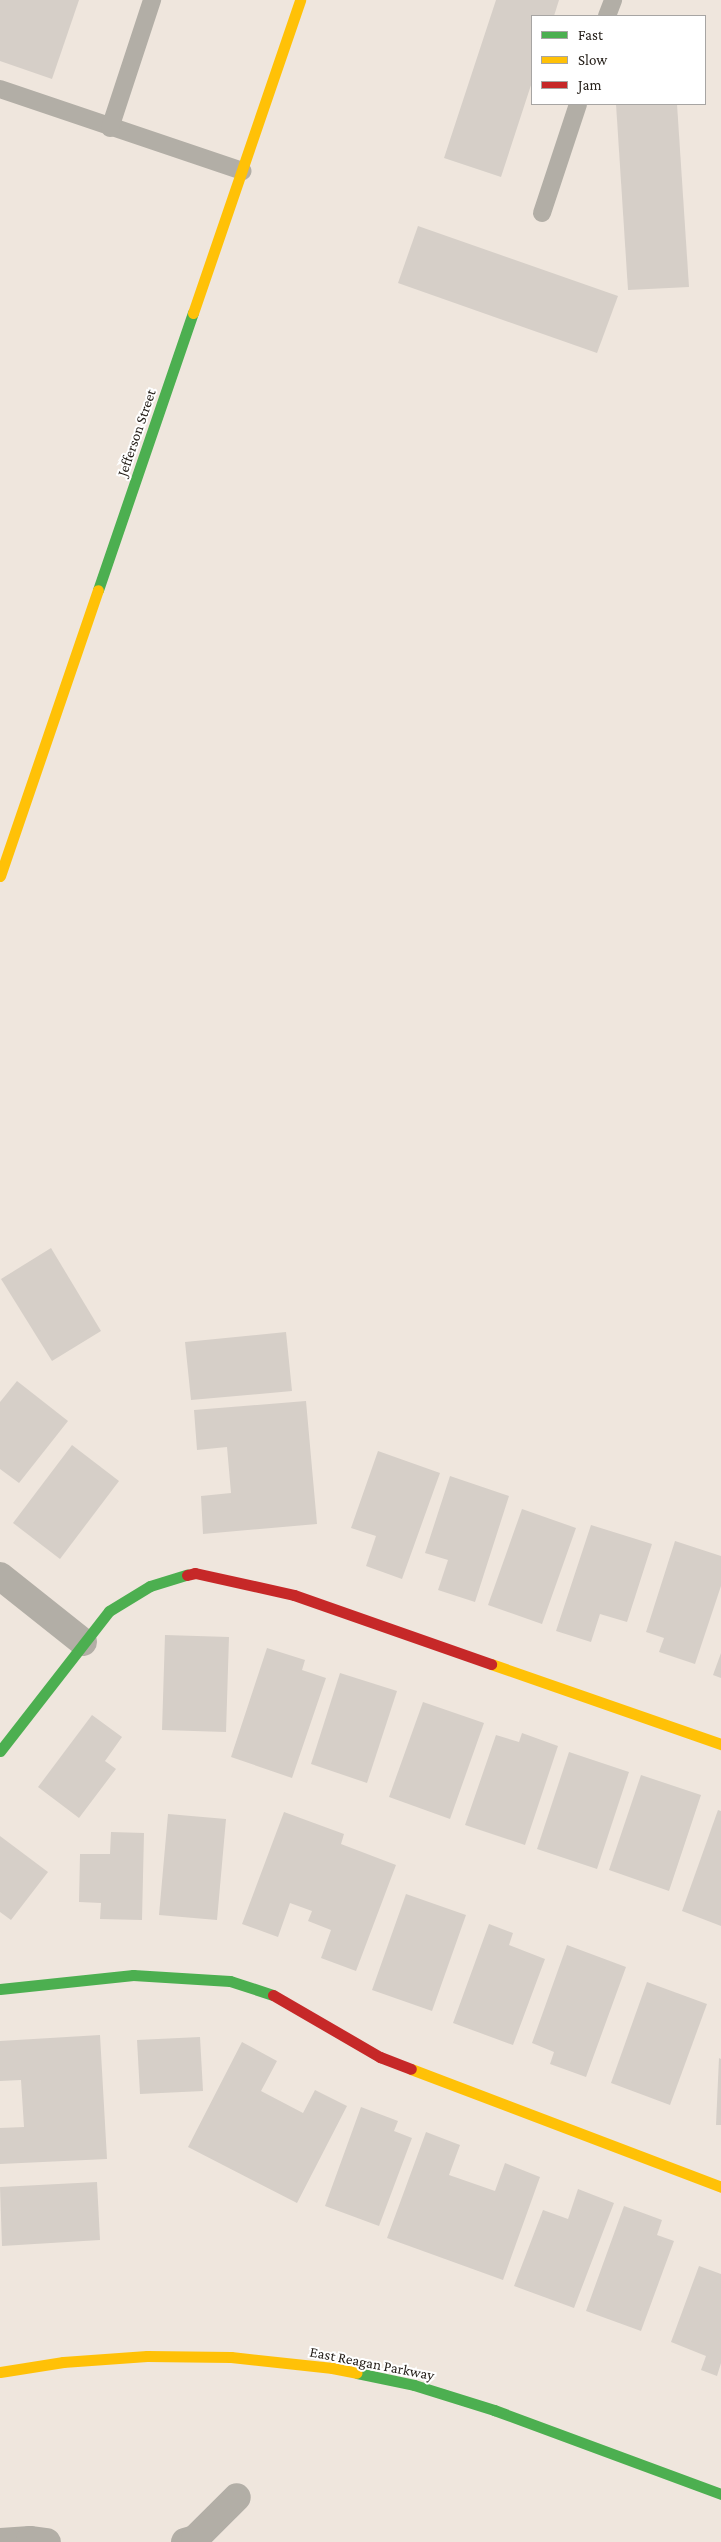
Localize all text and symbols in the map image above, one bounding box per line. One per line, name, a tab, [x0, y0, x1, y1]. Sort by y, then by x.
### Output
legend	[531, 15, 706, 105]
text: Fast	[578, 27, 603, 43]
text: Slow	[578, 52, 607, 68]
text: Jam	[578, 77, 601, 93]
street label: Jefferson Street	[114, 387, 160, 479]
street label: East Reagan Parkway	[308, 2343, 436, 2385]

